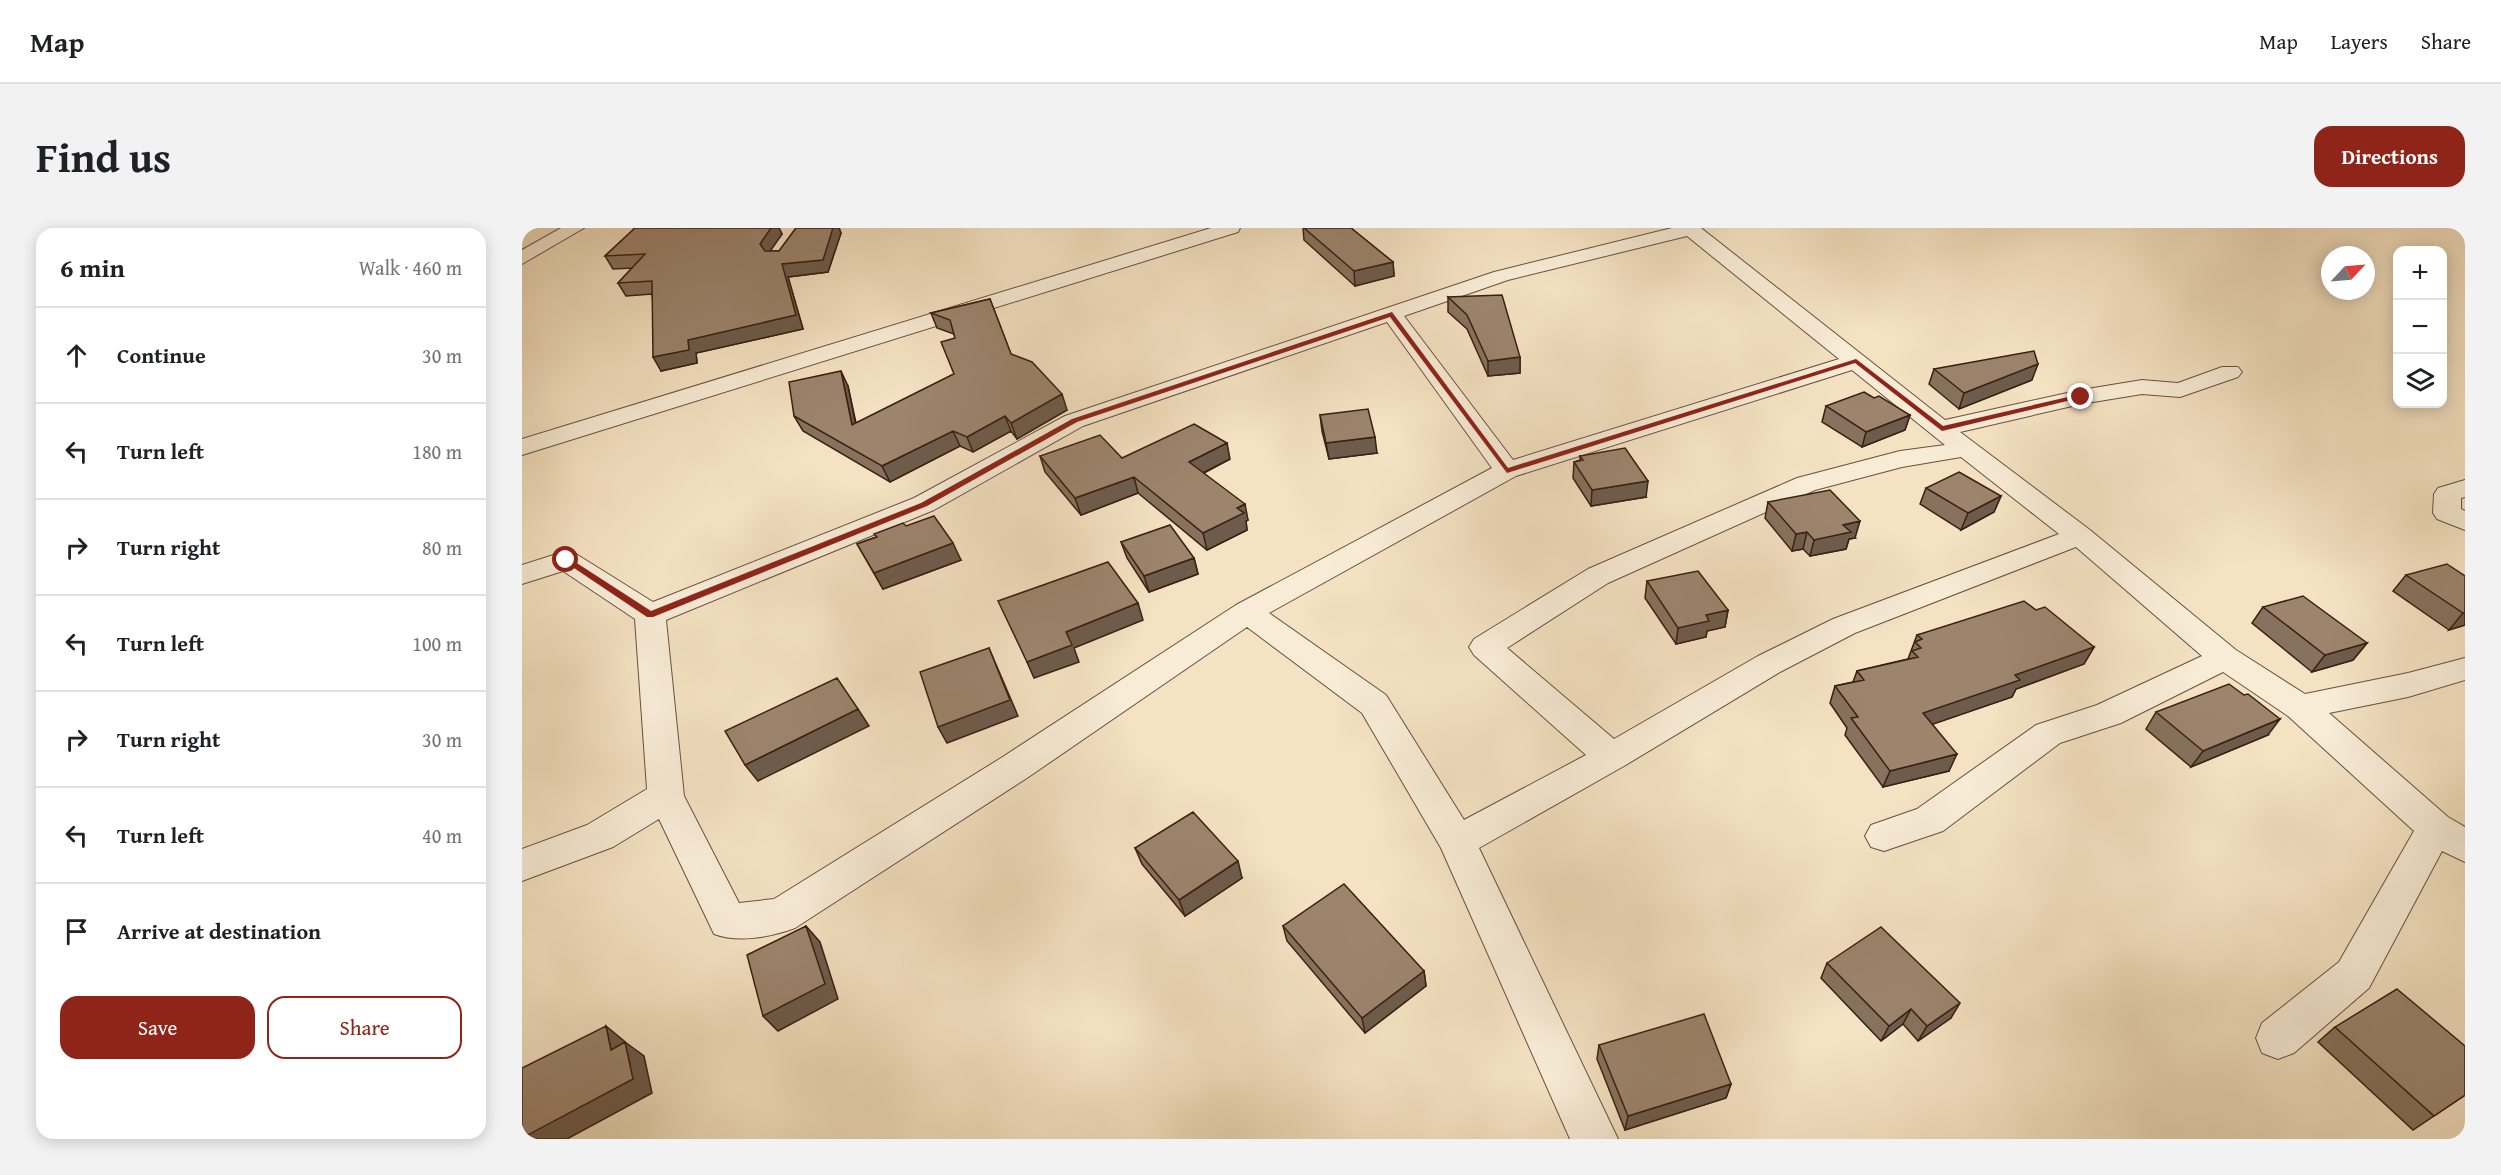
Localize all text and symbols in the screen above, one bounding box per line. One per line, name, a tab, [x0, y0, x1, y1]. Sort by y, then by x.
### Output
text: Map	[30, 21, 84, 62]
text: Map	[2259, 26, 2298, 57]
text: Layers	[2331, 26, 2388, 57]
text: Share	[2421, 26, 2471, 57]
text: Find us	[36, 126, 171, 187]
button: Directions	[2314, 126, 2465, 187]
north arrow	[2321, 246, 2375, 300]
map controls	[2393, 246, 2447, 408]
button: +	[2393, 246, 2447, 300]
text: 6 min	[60, 248, 125, 287]
text: Walk · 460 m	[359, 253, 462, 282]
button: −	[2393, 300, 2447, 354]
icon: ahead	[60, 339, 93, 372]
text: Continue	[117, 339, 206, 371]
text: 30 m	[422, 341, 462, 370]
button: layers	[2393, 354, 2447, 408]
route end	[2067, 383, 2093, 409]
icon: left	[60, 435, 93, 468]
text: Turn left	[117, 435, 204, 467]
text: 180 m	[412, 437, 462, 466]
icon: right	[60, 531, 93, 564]
text: Turn right	[117, 531, 220, 563]
text: 80 m	[422, 533, 462, 562]
route start	[552, 546, 578, 572]
icon: left	[60, 627, 93, 660]
text: Turn left	[117, 627, 204, 659]
text: 100 m	[412, 629, 462, 658]
icon: right	[60, 723, 93, 756]
text: Turn right	[117, 723, 220, 755]
text: 30 m	[422, 725, 462, 754]
icon: left	[60, 819, 93, 852]
text: Turn left	[117, 819, 204, 851]
text: 40 m	[422, 821, 462, 850]
icon: arrive	[60, 915, 93, 948]
text: Arrive at destination	[117, 915, 321, 947]
button: Save	[60, 996, 255, 1059]
button: Share	[267, 996, 462, 1059]

